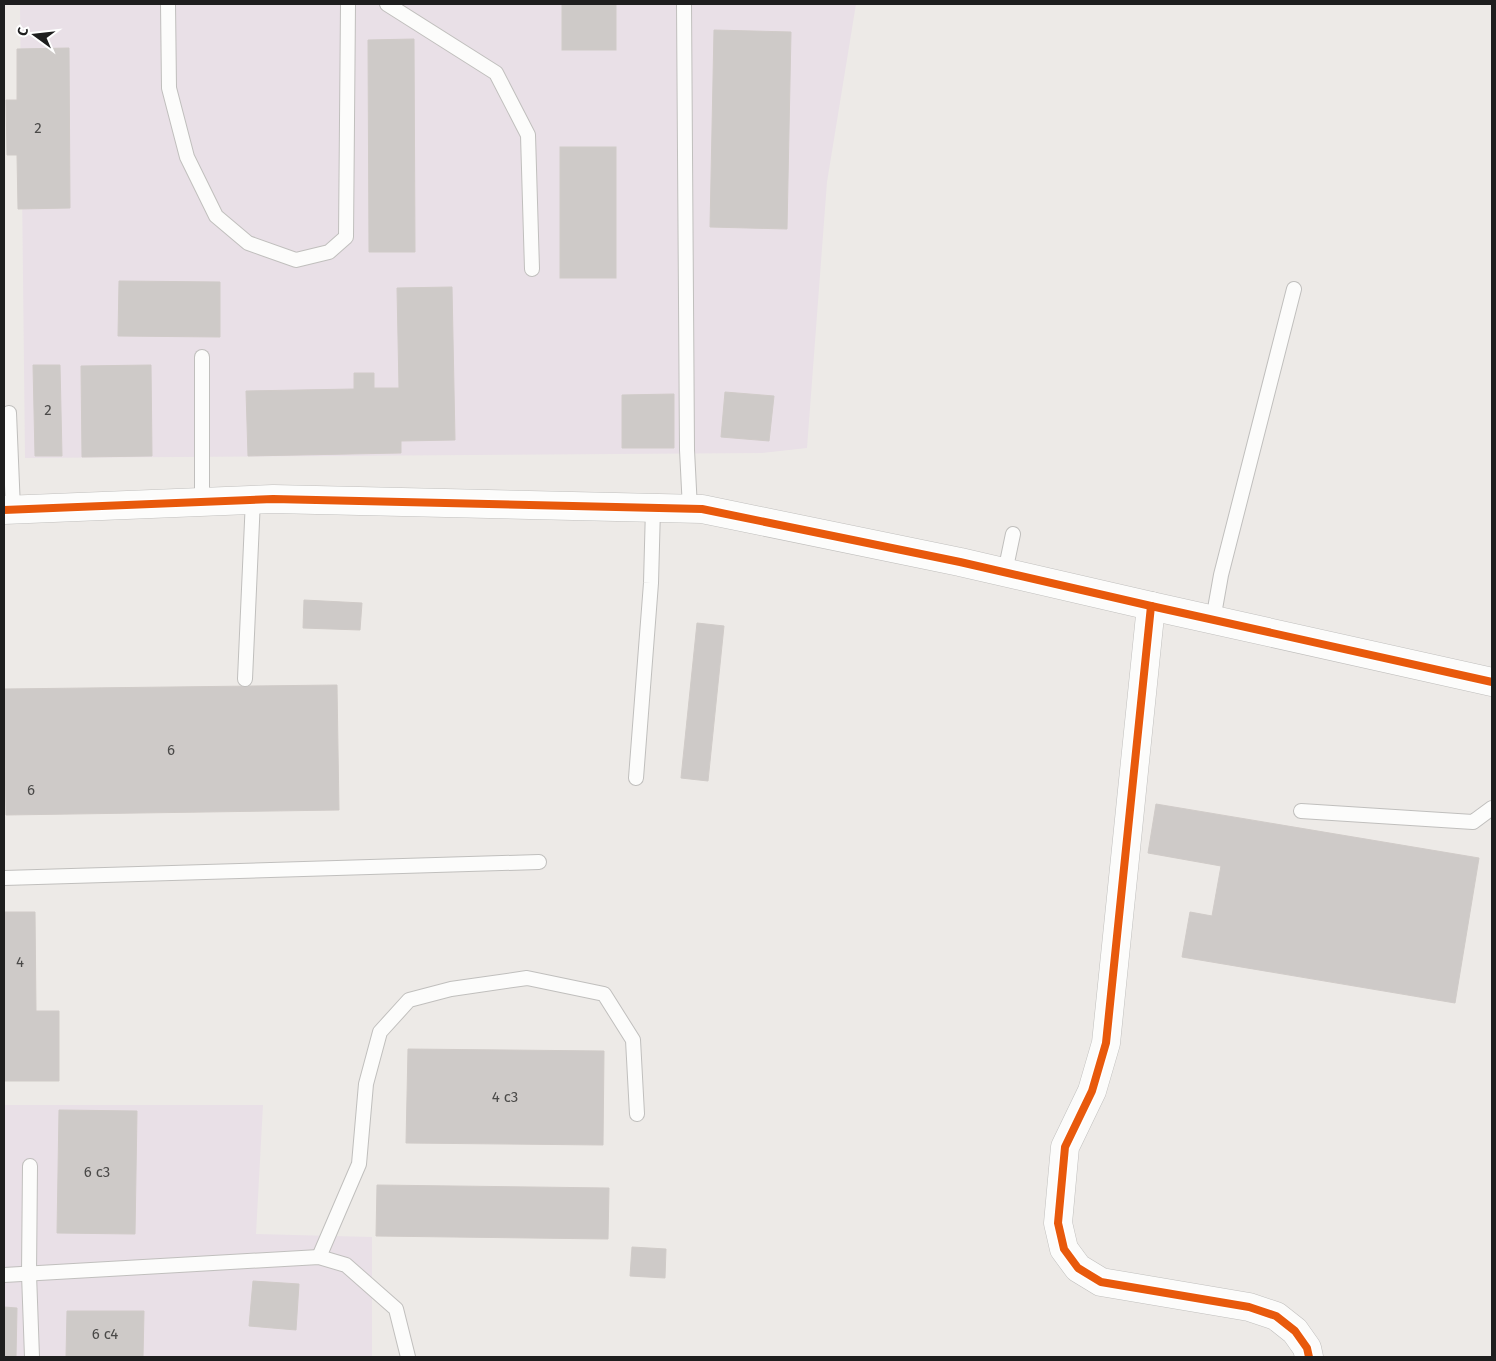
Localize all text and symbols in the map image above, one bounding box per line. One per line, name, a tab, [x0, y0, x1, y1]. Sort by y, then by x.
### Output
north arrow	[10, 10, 60, 60]
text: С	[14, 26, 32, 38]
house number: 2	[34, 119, 42, 137]
house number: 2	[44, 401, 52, 419]
house number: 6	[167, 741, 175, 759]
house number: 6	[27, 781, 35, 799]
house number: 4	[16, 953, 24, 971]
house number: 4 с3	[492, 1088, 518, 1106]
house number: 6 с3	[84, 1163, 110, 1181]
house number: 6 с4	[92, 1325, 118, 1343]

